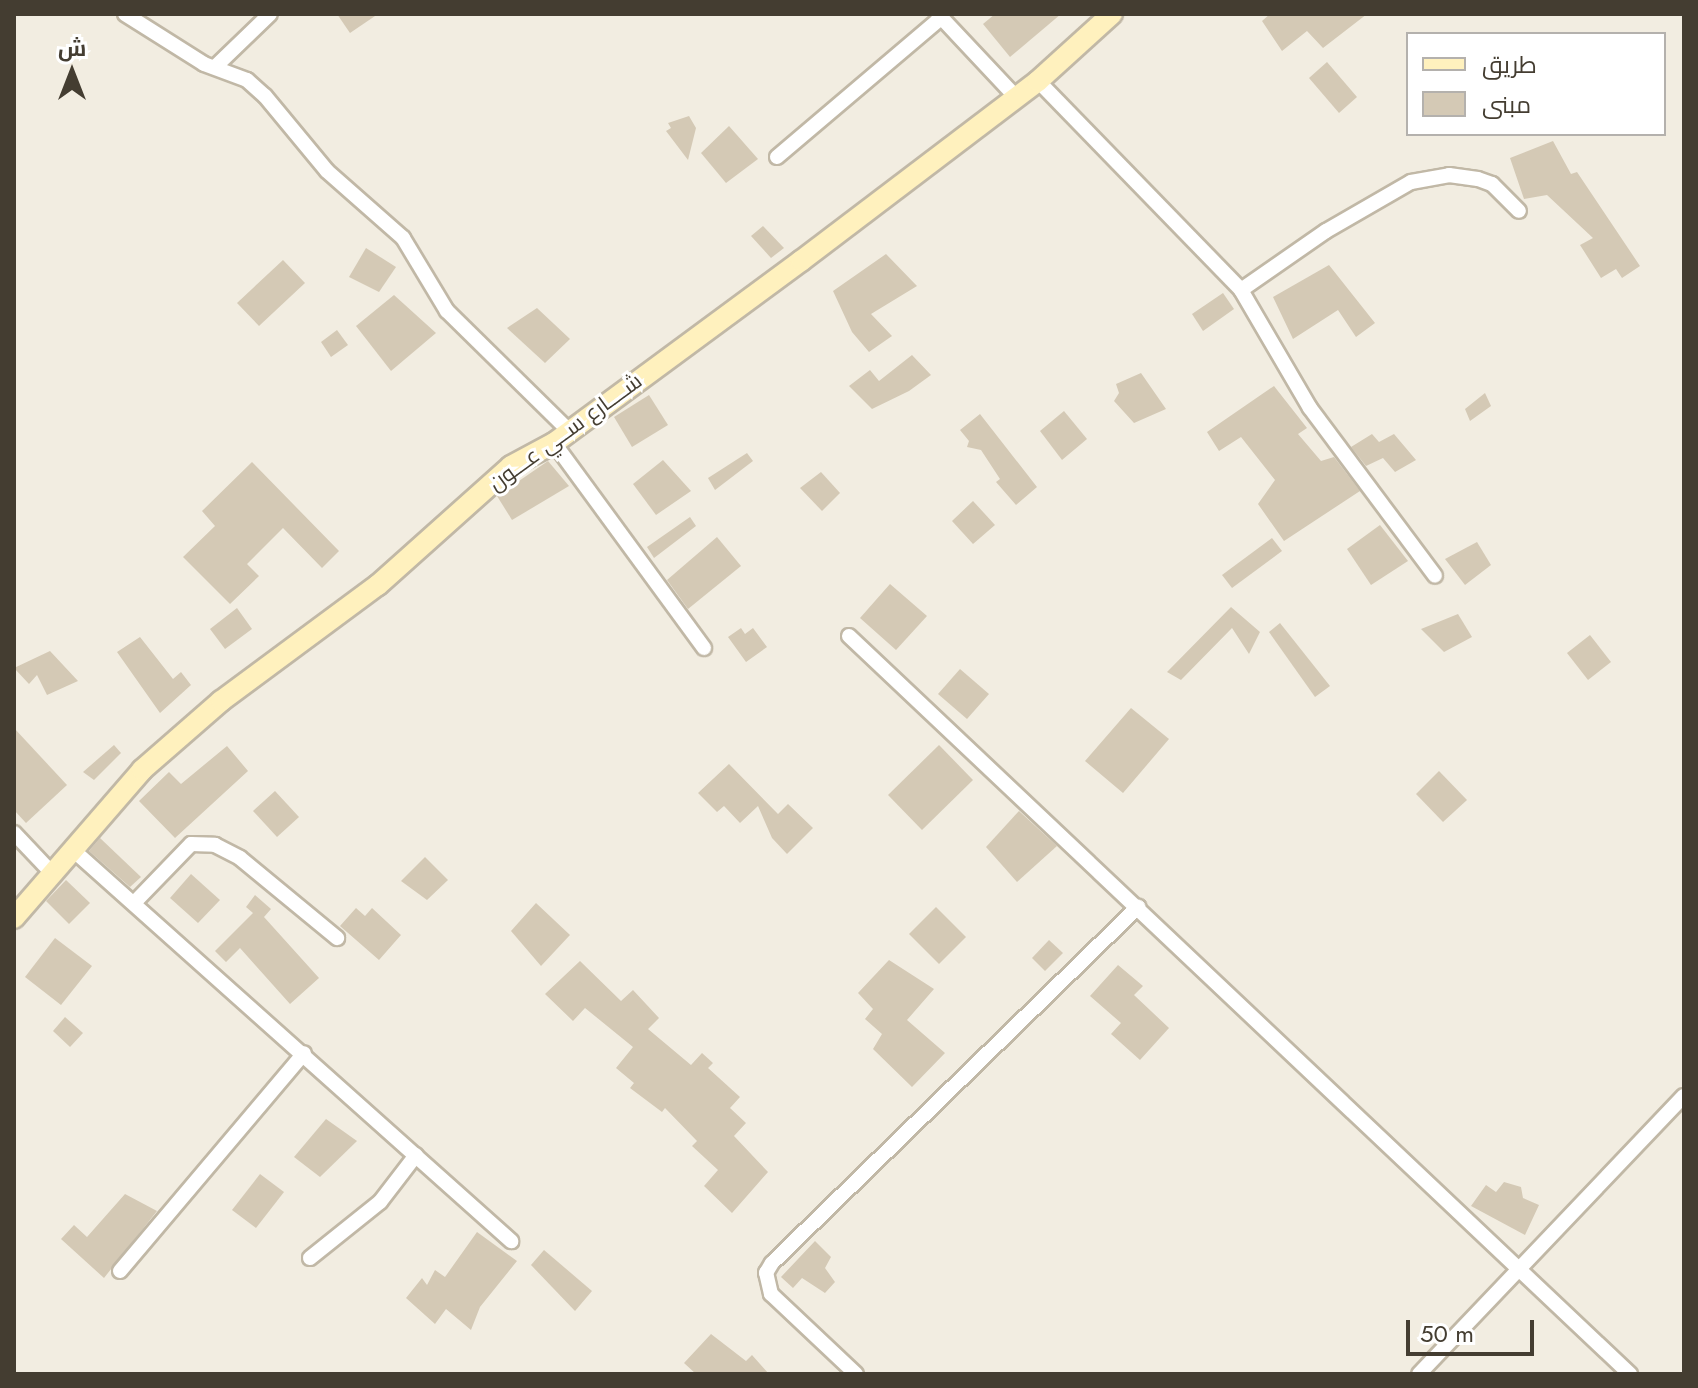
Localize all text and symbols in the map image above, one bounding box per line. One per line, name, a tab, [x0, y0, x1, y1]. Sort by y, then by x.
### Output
north arrow	[32, 32, 112, 112]
text: ش	[58, 32, 86, 64]
legend	[1406, 32, 1666, 136]
text: طريق	[1482, 47, 1537, 82]
text: مبنى	[1482, 87, 1531, 122]
street label: شــــارع ســي عـــون	[483, 367, 647, 497]
scale bar	[1410, 1304, 1538, 1354]
text: 50 m	[1420, 1316, 1474, 1351]

